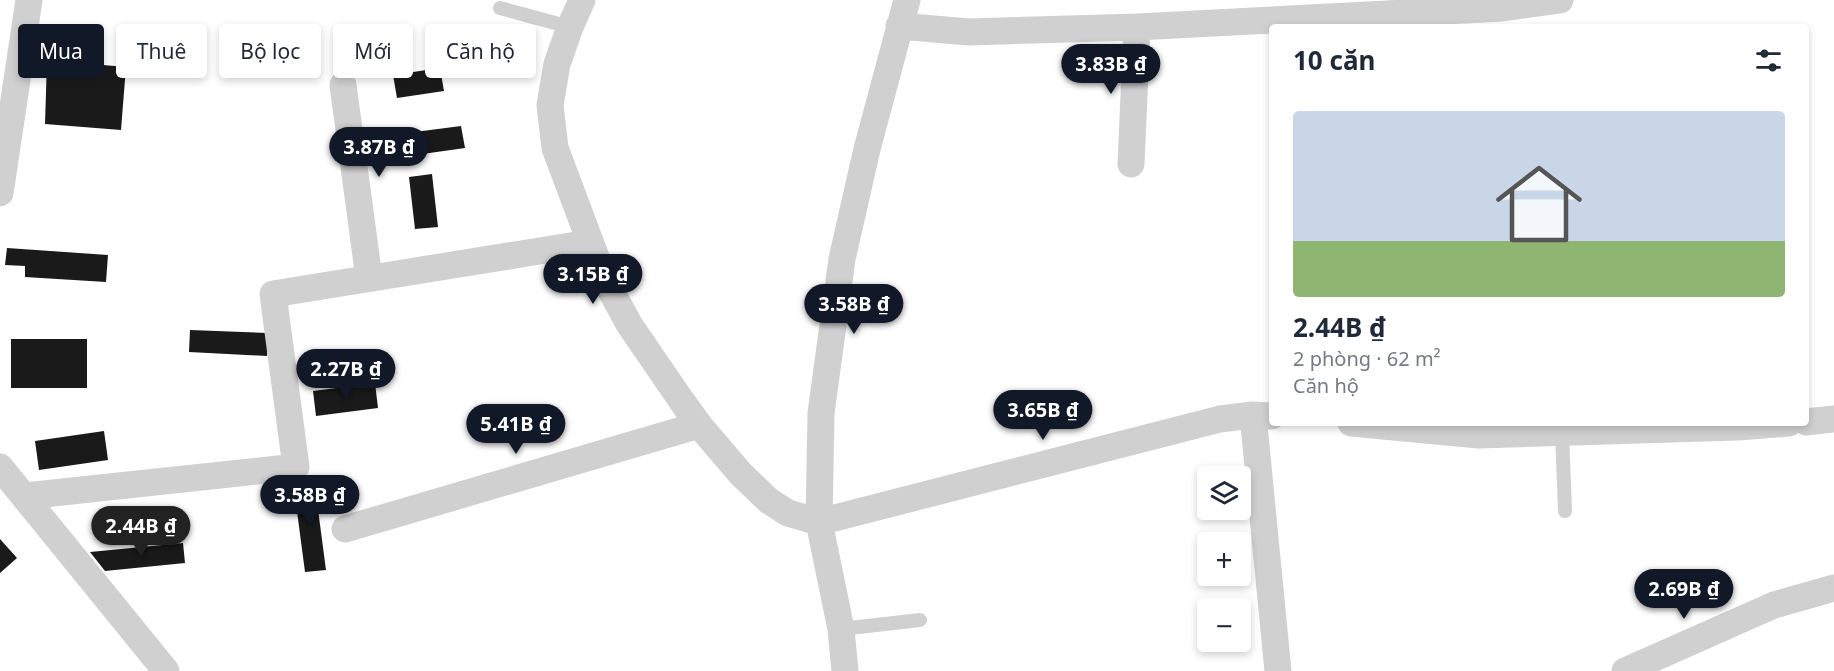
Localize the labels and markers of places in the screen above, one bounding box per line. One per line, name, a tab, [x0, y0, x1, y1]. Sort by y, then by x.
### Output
pin: 3.83B ₫	[1056, 44, 1166, 95]
pin: 3.87B ₫	[324, 127, 434, 178]
pin: 3.15B ₫	[538, 254, 648, 305]
pin: 3.58B ₫	[799, 284, 909, 335]
pin: 2.27B ₫	[291, 349, 401, 400]
pin: 3.65B ₫	[988, 390, 1098, 441]
pin: 5.41B ₫	[461, 404, 571, 455]
pin: 3.58B ₫	[255, 475, 365, 526]
pin: 2.44B ₫	[86, 506, 196, 557]
pin: 2.69B ₫	[1629, 569, 1739, 620]

